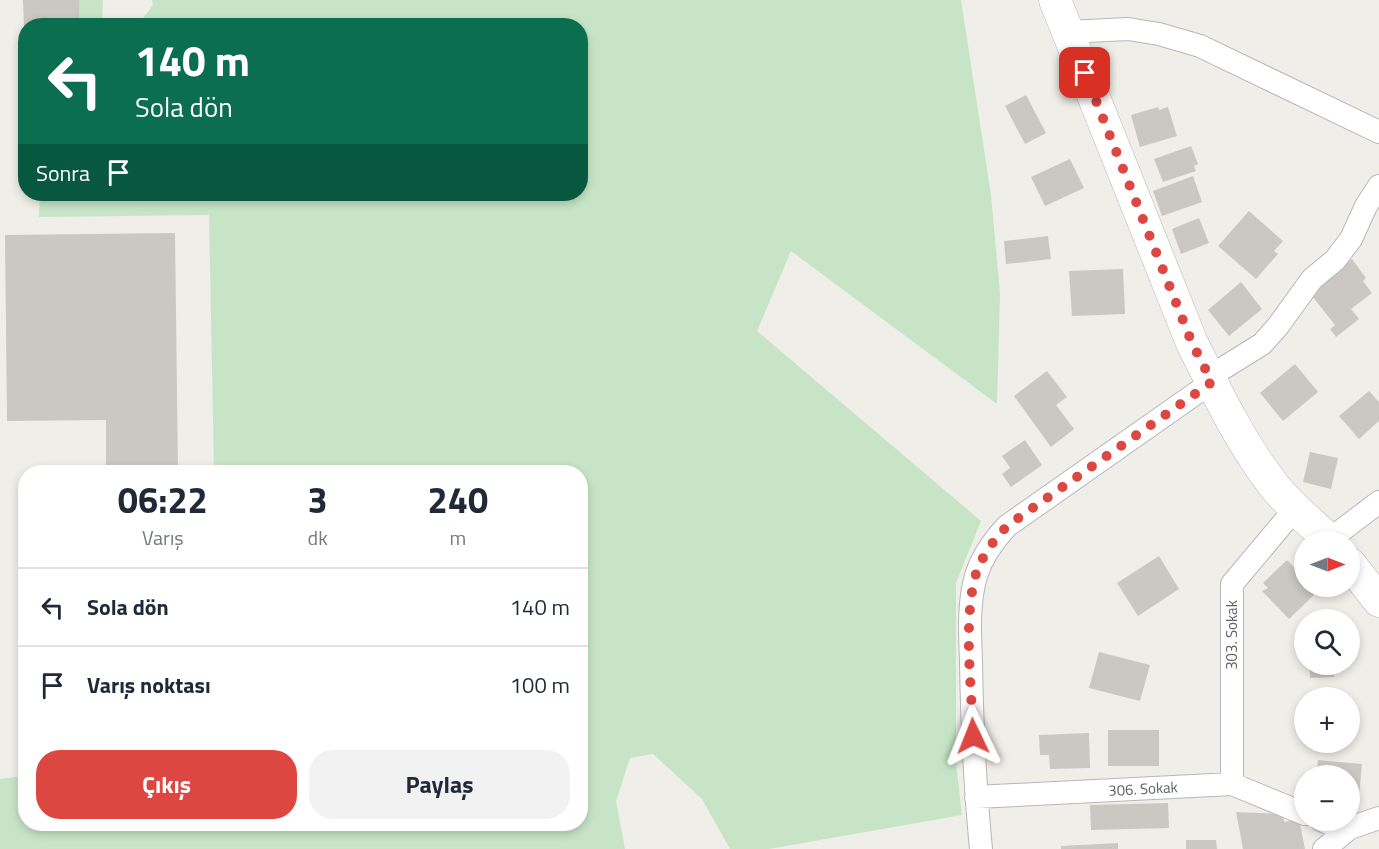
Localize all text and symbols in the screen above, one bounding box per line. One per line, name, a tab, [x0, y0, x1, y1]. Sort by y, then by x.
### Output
text: 140 m	[135, 28, 250, 92]
icon: left	[36, 42, 114, 120]
pin	[1059, 47, 1110, 98]
icon: arrive	[1068, 56, 1101, 89]
text: Sola dön	[135, 86, 233, 127]
text: Sonra	[36, 156, 90, 190]
icon: arrive	[102, 156, 135, 189]
text: 06:22	[118, 472, 208, 527]
text: 3	[308, 472, 328, 527]
text: 240	[428, 472, 488, 527]
text: Varış	[142, 522, 184, 553]
text: dk	[308, 522, 328, 553]
text: m	[449, 522, 466, 553]
north arrow	[1294, 531, 1360, 597]
map controls	[1294, 531, 1360, 831]
text: Sola dön	[87, 590, 169, 624]
text: 140 m	[510, 590, 570, 624]
icon: left	[36, 591, 69, 624]
street label: 303. Sokak	[1220, 600, 1243, 670]
button: search	[1294, 609, 1360, 675]
text: Varış noktası	[87, 668, 211, 702]
text: 100 m	[510, 668, 570, 702]
icon: arrive	[36, 669, 69, 702]
button: +	[1294, 687, 1360, 753]
position arrow	[941, 704, 1005, 768]
button: Çıkış	[36, 750, 297, 819]
button: Paylaş	[309, 750, 570, 819]
button: −	[1294, 765, 1360, 831]
street label: 306. Sokak	[1108, 775, 1178, 802]

